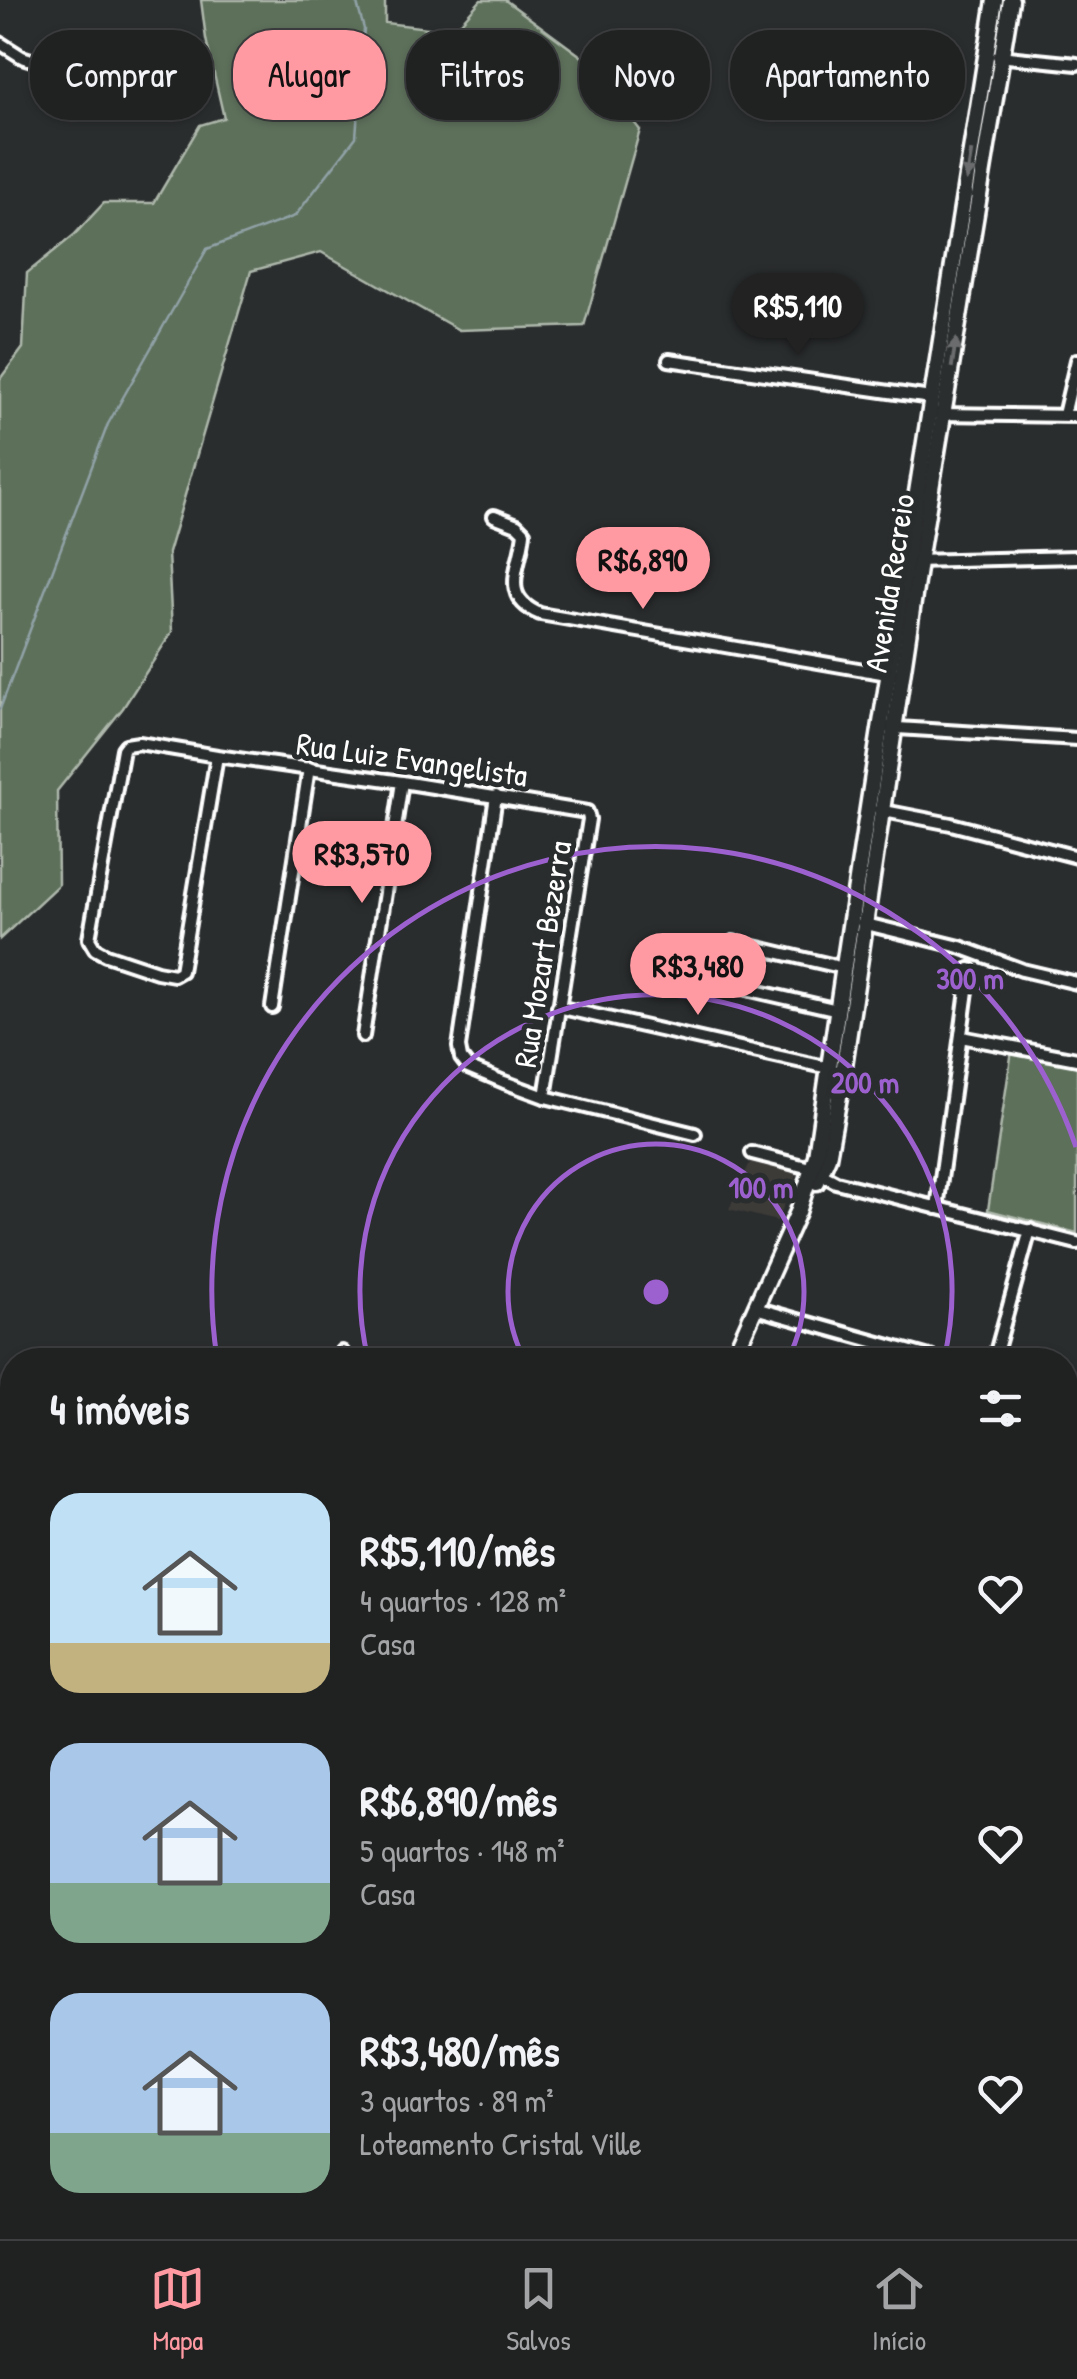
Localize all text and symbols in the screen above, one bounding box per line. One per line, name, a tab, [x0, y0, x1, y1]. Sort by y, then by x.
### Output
chip: Comprar	[30, 30, 213, 120]
chip: Alugar	[233, 30, 386, 120]
chip: Filtros	[406, 30, 559, 120]
chip: Novo	[579, 30, 710, 120]
chip: Apartamento	[730, 30, 965, 120]
one-way arrow	[961, 150, 977, 182]
pin: R$5,110	[706, 273, 890, 358]
text: R$5,110	[754, 284, 842, 327]
one-way arrow	[947, 337, 962, 368]
street label: Avenida Recreio	[854, 491, 924, 675]
pin: R$6,890	[551, 527, 735, 612]
text: R$6,890	[598, 538, 688, 581]
street label: Rua Luiz Evangelista	[294, 722, 530, 796]
pin: R$3,570	[270, 821, 454, 906]
text: R$3,570	[314, 832, 410, 875]
street label: Rua Mozart Bezerra	[503, 838, 581, 1070]
pin: R$3,480	[606, 933, 790, 1018]
text: R$3,480	[652, 944, 744, 987]
text: 300 m	[936, 958, 1004, 998]
text: 200 m	[831, 1062, 899, 1102]
text: 100 m	[728, 1167, 794, 1207]
centre of rings	[638, 1274, 674, 1310]
text: 4 imóveis	[50, 1380, 189, 1437]
icon: filters	[973, 1381, 1028, 1436]
text: R$5,110/mês	[360, 1522, 555, 1579]
icon: home	[130, 1533, 250, 1653]
icon: heart	[973, 1566, 1028, 1621]
text: 4 quartos · 128 m²	[360, 1579, 566, 1622]
text: Casa	[360, 1622, 415, 1665]
text: R$6,890/mês	[360, 1772, 557, 1829]
icon: home	[130, 1783, 250, 1903]
icon: heart	[973, 1816, 1028, 1871]
text: 5 quartos · 148 m²	[360, 1829, 565, 1872]
text: Casa	[360, 1872, 415, 1915]
text: R$3,480/mês	[360, 2022, 560, 2079]
icon: home	[130, 2033, 250, 2153]
icon: heart	[973, 2066, 1028, 2121]
text: 3 quartos · 89 m²	[360, 2079, 554, 2122]
text: Loteamento Cristal Ville	[360, 2122, 642, 2165]
tab: Mapa	[150, 2261, 205, 2359]
tab: Salvos	[506, 2261, 571, 2359]
tab: Início	[872, 2261, 927, 2359]

